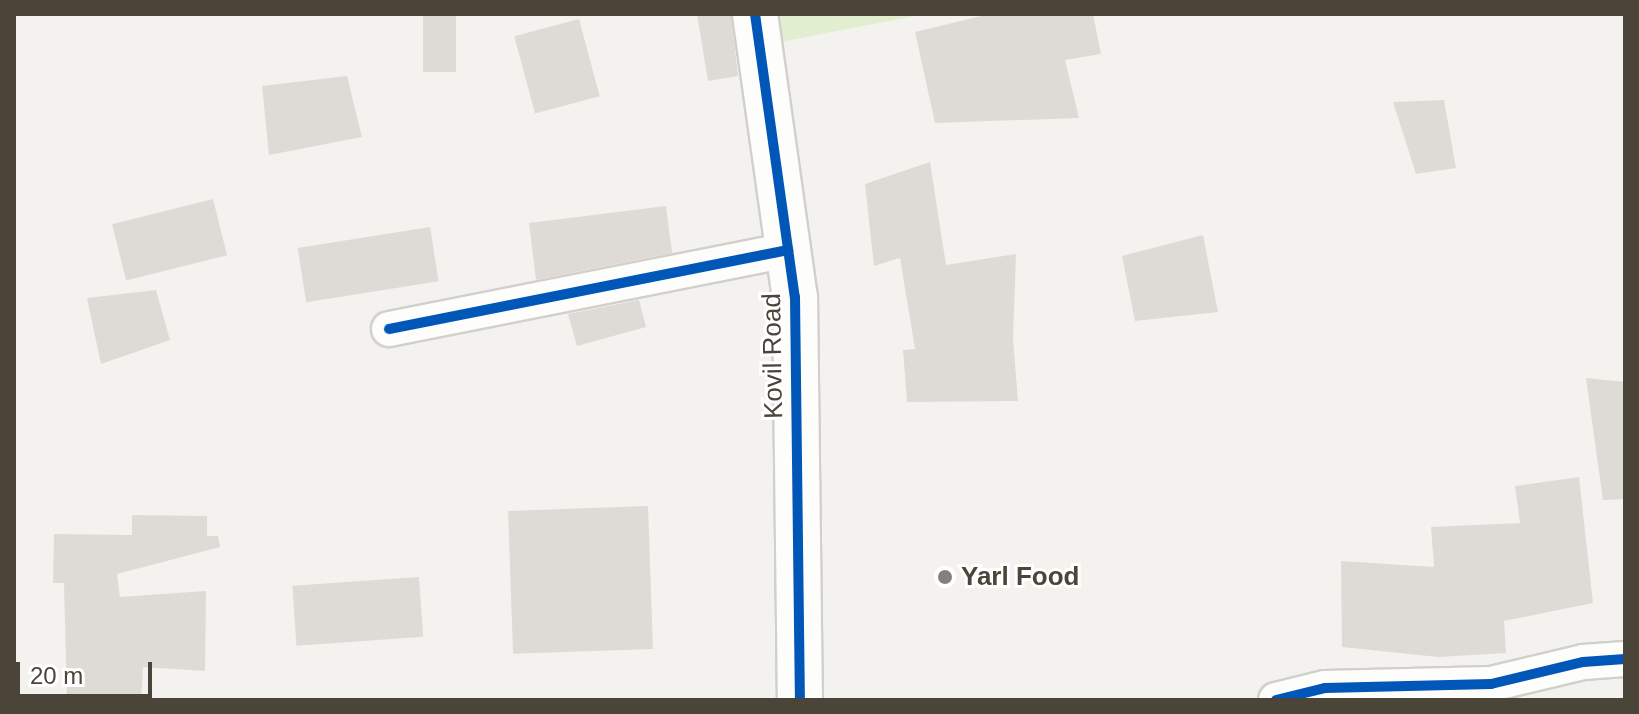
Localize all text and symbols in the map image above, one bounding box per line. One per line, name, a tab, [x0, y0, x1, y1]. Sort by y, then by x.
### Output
street label: Kovil Road	[756, 293, 790, 419]
place label: Yarl Food	[961, 561, 1079, 593]
marker: Yarl Food	[936, 568, 954, 586]
scale bar	[20, 646, 156, 696]
text: 20 m	[30, 662, 83, 689]

